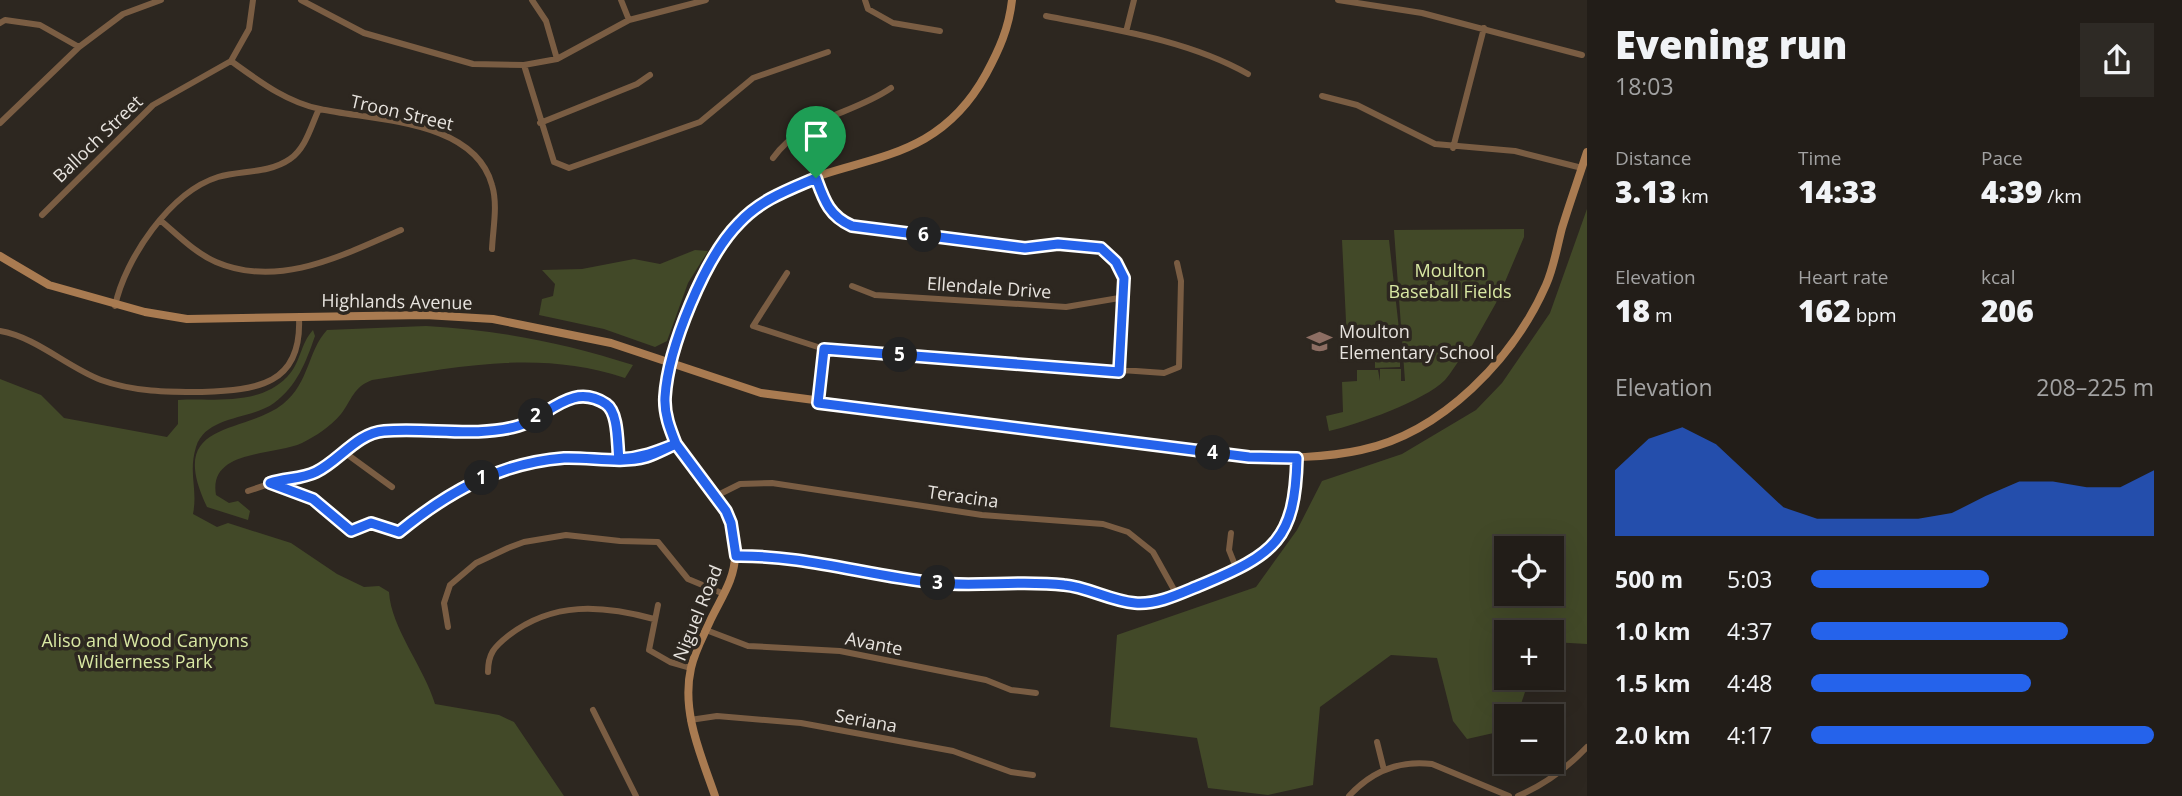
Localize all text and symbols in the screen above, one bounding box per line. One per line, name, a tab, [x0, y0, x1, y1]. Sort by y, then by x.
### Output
text: Evening run	[1615, 18, 1847, 70]
button: share	[2080, 23, 2154, 97]
text: 18:03	[1615, 70, 1674, 102]
street label: Balloch Street	[47, 89, 147, 187]
street label: Troon Street	[348, 89, 456, 136]
pin	[786, 106, 846, 178]
icon: arrive	[797, 117, 835, 155]
text: Distance	[1615, 145, 1691, 171]
text: Time	[1798, 145, 1842, 171]
text: Pace	[1981, 145, 2023, 171]
text: 3.13	[1615, 171, 1676, 212]
text: 14:33	[1798, 171, 1877, 212]
text: 4:39	[1981, 171, 2042, 212]
text: km	[1676, 183, 1709, 209]
text: /km	[2042, 183, 2082, 209]
pin: 6	[906, 218, 942, 252]
text: 6	[918, 221, 929, 247]
park label: Moulton Baseball Fields	[1388, 258, 1512, 303]
text: Elevation	[1615, 264, 1696, 290]
text: Heart rate	[1798, 264, 1888, 290]
text: kcal	[1981, 264, 2015, 290]
street label: Ellendale Drive	[926, 271, 1052, 303]
street label: Highlands Avenue	[321, 288, 473, 314]
text: 18	[1615, 290, 1650, 331]
text: 162	[1798, 290, 1851, 331]
text: 206	[1981, 290, 2034, 331]
text: m	[1650, 302, 1673, 328]
text: bpm	[1851, 302, 1897, 328]
place label: Moulton Elementary School	[1339, 319, 1495, 364]
school or university icon: Moulton Elementary School	[1305, 328, 1333, 356]
pin: 5	[883, 338, 918, 372]
text: 5	[894, 341, 905, 367]
text: Elevation	[1615, 371, 1713, 403]
text: 208–225 m	[2036, 371, 2154, 403]
pin: 2	[518, 398, 554, 434]
text: 2	[530, 402, 541, 428]
pin: 4	[1196, 435, 1230, 470]
text: 4	[1207, 439, 1218, 465]
pin: 1	[464, 461, 500, 496]
text: 1	[476, 464, 487, 490]
street label: Teracina	[926, 479, 1000, 513]
map controls	[1494, 536, 1564, 774]
button: locate	[1494, 536, 1564, 606]
street label: Niguel Road	[667, 561, 727, 664]
text: 500 m	[1615, 563, 1683, 595]
text: 5:03	[1727, 563, 1773, 595]
pin: 3	[920, 566, 956, 600]
text: 3	[932, 569, 943, 595]
text: 1.0 km	[1615, 615, 1691, 647]
text: 4:37	[1727, 615, 1773, 647]
button: +	[1494, 620, 1564, 690]
street label: Avante	[843, 626, 905, 660]
park label: Aliso and Wood Canyons Wilderness Park	[41, 628, 249, 673]
text: 1.5 km	[1615, 667, 1691, 699]
text: 4:48	[1727, 667, 1773, 699]
street label: Seriana	[833, 703, 899, 737]
button: −	[1494, 704, 1564, 774]
text: 2.0 km	[1615, 719, 1691, 751]
text: 4:17	[1727, 719, 1773, 751]

